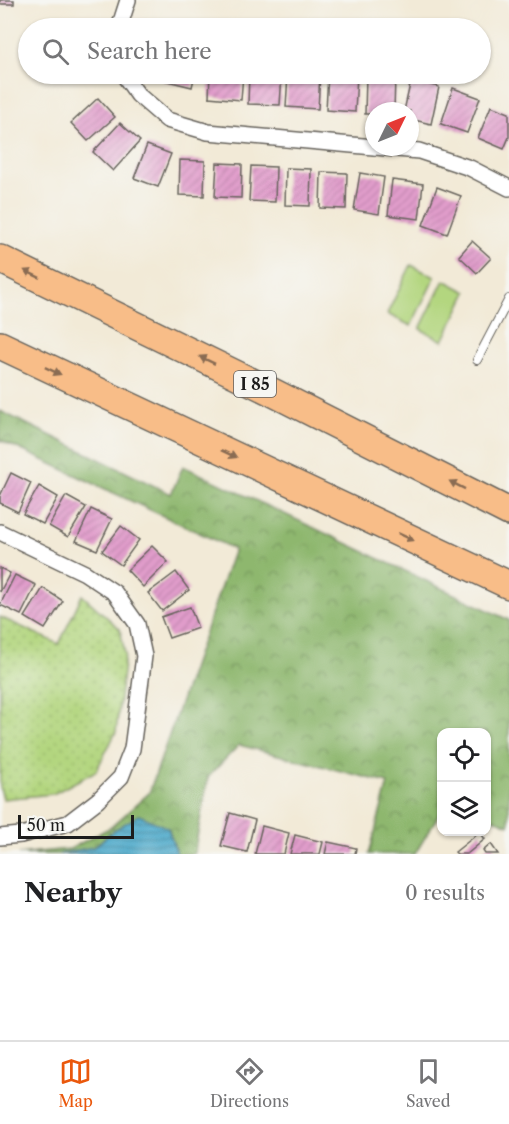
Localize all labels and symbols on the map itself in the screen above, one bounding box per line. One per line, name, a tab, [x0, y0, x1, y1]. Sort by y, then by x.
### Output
north arrow	[365, 102, 419, 156]
one-way arrow	[24, 270, 41, 279]
one-way arrow	[199, 356, 216, 365]
one-way arrow	[44, 366, 61, 375]
road number: I 85	[234, 371, 276, 397]
one-way arrow	[221, 449, 238, 458]
one-way arrow	[448, 480, 465, 490]
one-way arrow	[397, 532, 414, 541]
scale bar	[18, 812, 134, 840]

